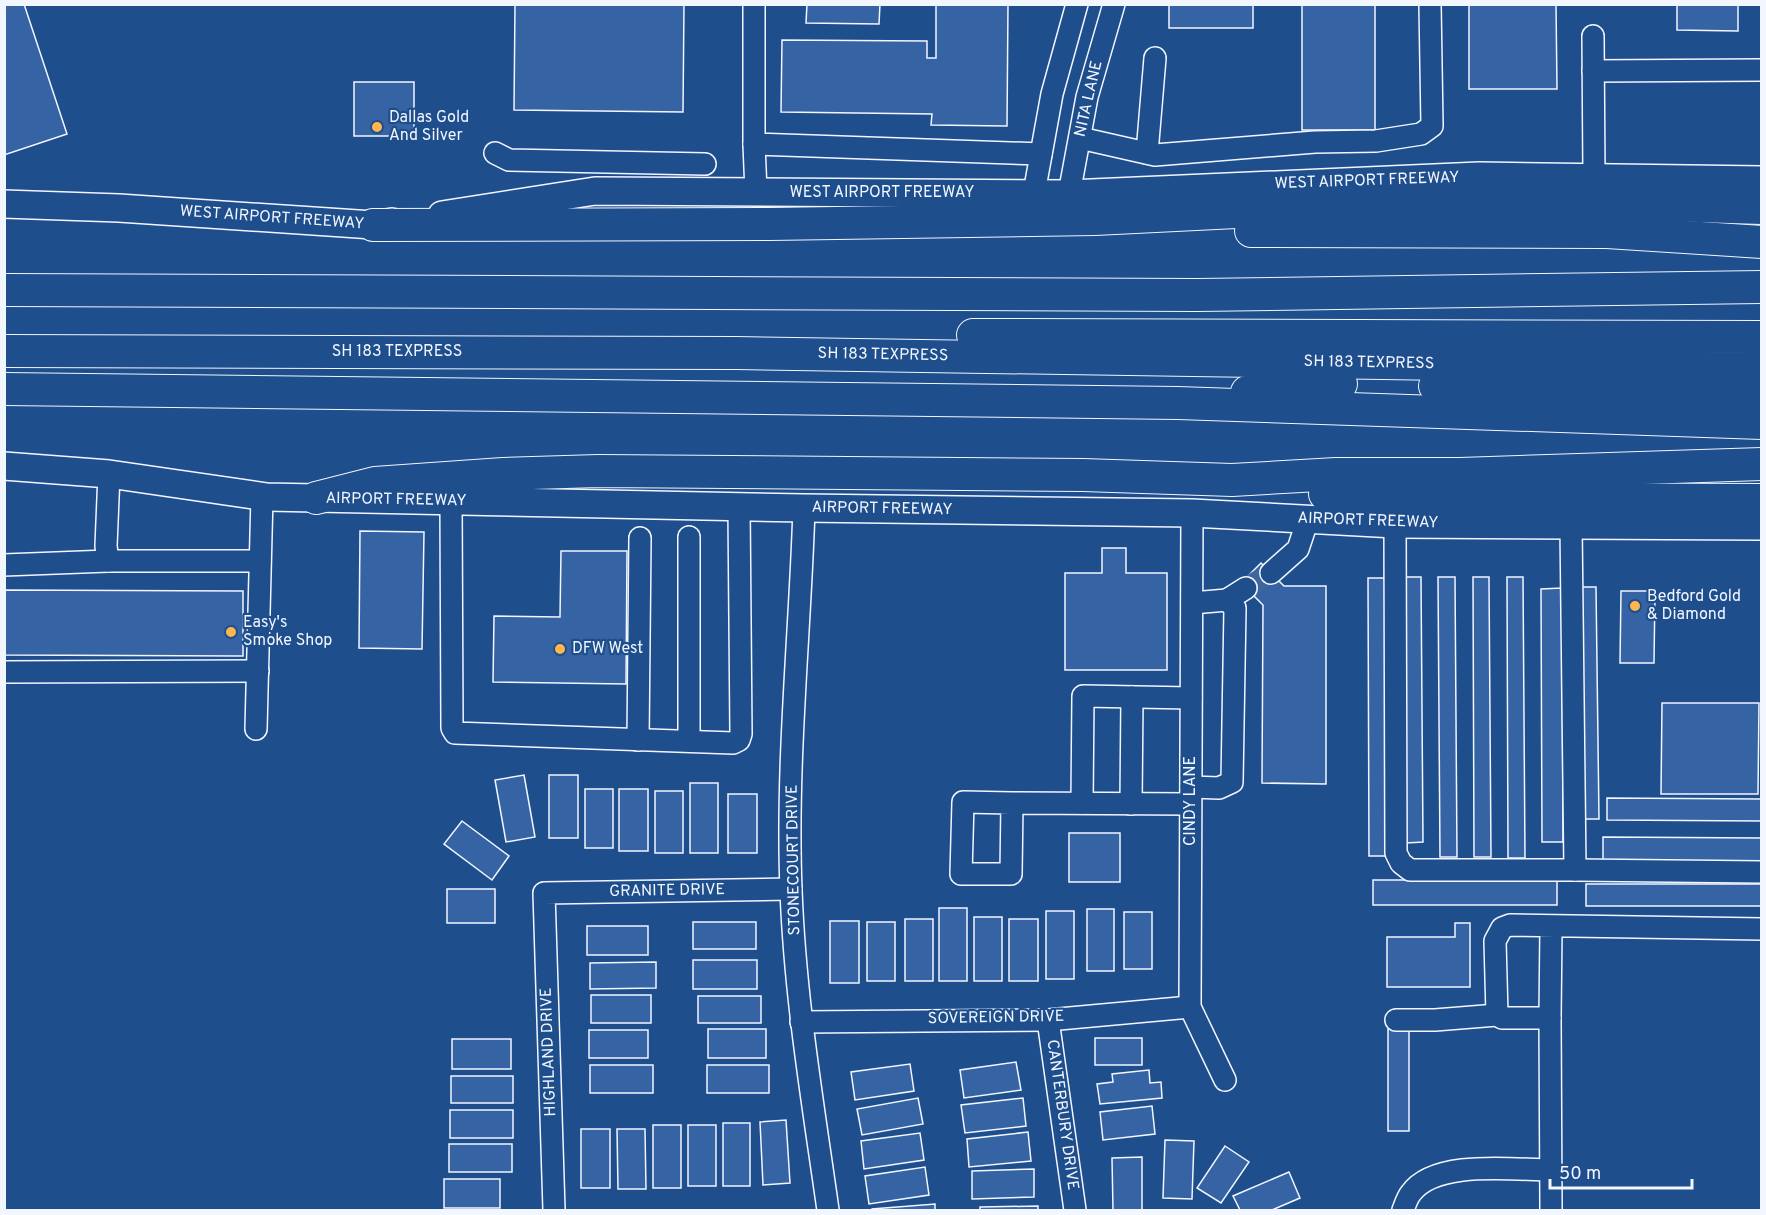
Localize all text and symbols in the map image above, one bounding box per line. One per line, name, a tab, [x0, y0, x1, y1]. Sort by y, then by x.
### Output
street label: NITA LANE	[1071, 59, 1107, 139]
place label: Dallas Gold And Silver	[389, 108, 469, 146]
marker: Dallas Gold And Silver	[370, 120, 384, 134]
street label: WEST AIRPORT FREEWAY	[1274, 168, 1460, 194]
street label: WEST AIRPORT FREEWAY	[790, 183, 974, 203]
street label: WEST AIRPORT FREEWAY	[179, 202, 365, 234]
street label: SH 183 TEXPRESS	[332, 342, 462, 362]
street label: SH 183 TEXPRESS	[817, 344, 949, 366]
street label: SH 183 TEXPRESS	[1303, 352, 1435, 374]
street label: AIRPORT FREEWAY	[325, 489, 467, 511]
street label: AIRPORT FREEWAY	[811, 498, 953, 520]
street label: AIRPORT FREEWAY	[1297, 509, 1439, 533]
place label: Bedford Gold & Diamond	[1647, 587, 1741, 625]
marker: Bedford Gold & Diamond	[1628, 599, 1642, 613]
place label: Easy's Smoke Shop	[243, 613, 332, 651]
marker: Easy's Smoke Shop	[224, 625, 238, 639]
place label: DFW West	[572, 639, 643, 659]
marker: DFW West	[553, 642, 567, 656]
street label: CINDY LANE	[1181, 756, 1201, 846]
street label: STONECOURT DRIVE	[783, 784, 805, 936]
street label: GRANITE DRIVE	[609, 880, 725, 902]
street label: HIGHLAND DRIVE	[537, 987, 561, 1117]
street label: SOVEREIGN DRIVE	[928, 1007, 1064, 1029]
street label: CANTERBURY DRIVE	[1042, 1038, 1082, 1192]
scale bar	[1550, 1152, 1692, 1190]
text: 50 m	[1559, 1163, 1601, 1186]

